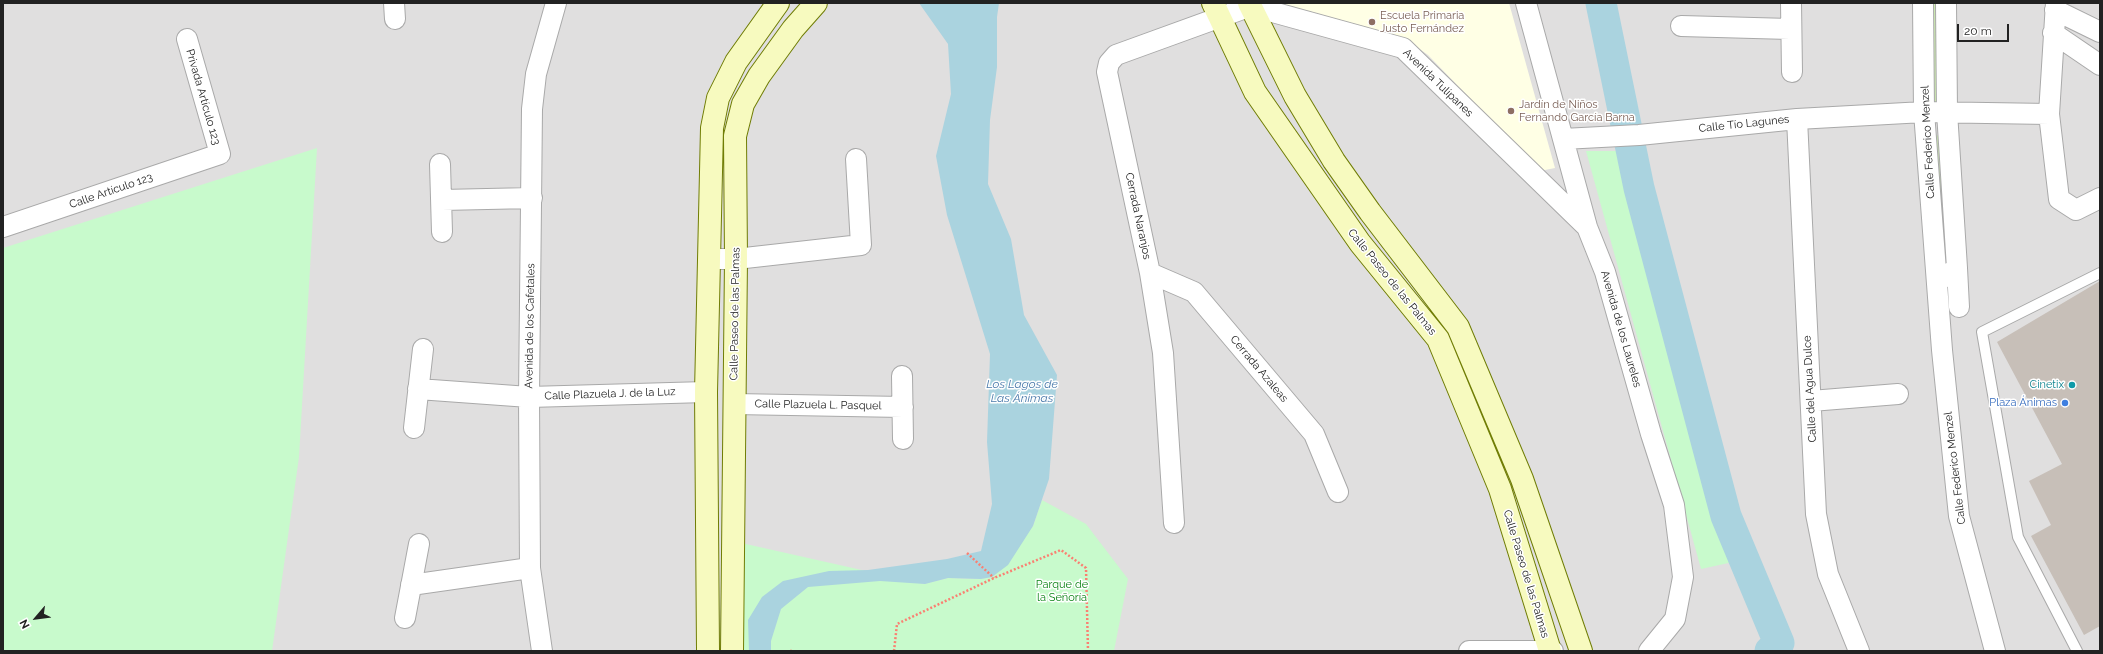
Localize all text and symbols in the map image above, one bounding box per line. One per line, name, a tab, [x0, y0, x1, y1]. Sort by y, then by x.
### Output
place label: Escuela Primaria Justo Fernández	[1380, 9, 1464, 35]
scale bar	[1959, 16, 2011, 42]
marker: Escuela Primaria Justo Fernández	[1367, 17, 1377, 27]
text: 20 m	[1964, 24, 1992, 38]
street label: Avenida Tulipanes	[1400, 46, 1476, 120]
street label: Privada Artículo 123	[183, 48, 223, 146]
street label: Calle Federico Menzel	[1918, 85, 1938, 199]
place label: Jardín de Niños Fernando García Barna	[1519, 98, 1635, 124]
marker: Jardín de Niños Fernando García Barna	[1506, 106, 1516, 116]
street label: Calle Tío Lagunes	[1698, 113, 1790, 135]
street label: Calle Artículo 123	[68, 171, 154, 211]
street label: Cerrada Naranjos	[1122, 171, 1154, 261]
street label: Calle Paseo de las Palmas	[1345, 226, 1439, 338]
street label: Calle Paseo de las Palmas	[727, 247, 743, 381]
street label: Avenida de los Cafetales	[522, 263, 538, 389]
street label: Avenida de los Laureles	[1598, 269, 1644, 389]
street label: Cerrada Azaleas	[1227, 333, 1291, 405]
street label: Calle del Agua Dulce	[1801, 335, 1819, 443]
water label: Los Lagos de Las Ánimas	[986, 377, 1058, 405]
place label: Cinetix	[2030, 378, 2064, 392]
marker: Cinetix	[2067, 380, 2077, 390]
street label: Calle Plazuela J. de la Luz	[544, 385, 676, 403]
place label: Plaza Ánimas	[1989, 396, 2057, 410]
street label: Calle Plazuela L. Pasquel	[754, 397, 882, 413]
marker: Plaza Ánimas	[2060, 398, 2070, 408]
street label: Calle Federico Menzel	[1942, 411, 1968, 525]
street label: Calle Paseo de las Palmas	[1500, 508, 1552, 640]
park label: Parque de la Señoría	[1036, 578, 1088, 604]
north arrow	[16, 598, 56, 638]
text: N	[17, 617, 33, 631]

